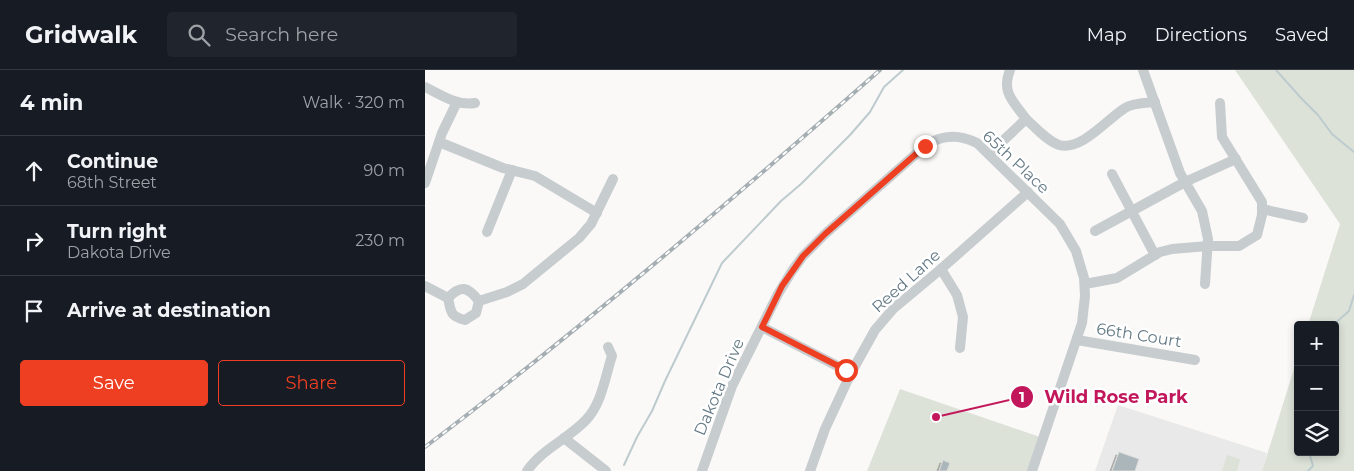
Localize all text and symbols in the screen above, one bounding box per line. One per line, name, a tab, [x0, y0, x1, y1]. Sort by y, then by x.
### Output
search box	[167, 12, 517, 57]
text: Gridwalk	[25, 20, 137, 49]
icon: search	[185, 21, 213, 49]
text: Search here	[225, 23, 338, 46]
text: Map	[1087, 24, 1127, 46]
text: Directions	[1155, 24, 1247, 46]
text: Saved	[1275, 24, 1329, 46]
text: 4 min	[20, 90, 83, 115]
text: Walk · 320 m	[303, 93, 405, 112]
street label: 65th Place	[979, 126, 1053, 198]
route end	[914, 135, 937, 158]
text: Continue	[67, 150, 158, 173]
icon: ahead	[20, 157, 48, 185]
text: 90 m	[363, 161, 405, 180]
text: 68th Street	[67, 173, 157, 192]
text: Turn right	[67, 220, 167, 243]
icon: right	[20, 227, 48, 255]
text: 230 m	[355, 231, 405, 250]
text: Dakota Drive	[67, 243, 171, 262]
street label: Reed Lane	[868, 245, 944, 317]
icon: arrive	[20, 297, 48, 325]
text: Arrive at destination	[67, 299, 271, 322]
street label: 66th Court	[1095, 319, 1183, 351]
map controls	[1294, 321, 1339, 456]
button: +	[1294, 321, 1339, 366]
street label: Dakota Drive	[690, 336, 748, 438]
route start	[835, 359, 858, 382]
button: Save	[20, 360, 208, 406]
button: Share	[218, 360, 405, 406]
button: −	[1294, 366, 1339, 411]
callout: Wild Rose Park	[1009, 380, 1198, 413]
text: Wild Rose Park	[1044, 386, 1188, 408]
text: 1	[1019, 387, 1025, 406]
button: layers	[1294, 411, 1339, 456]

